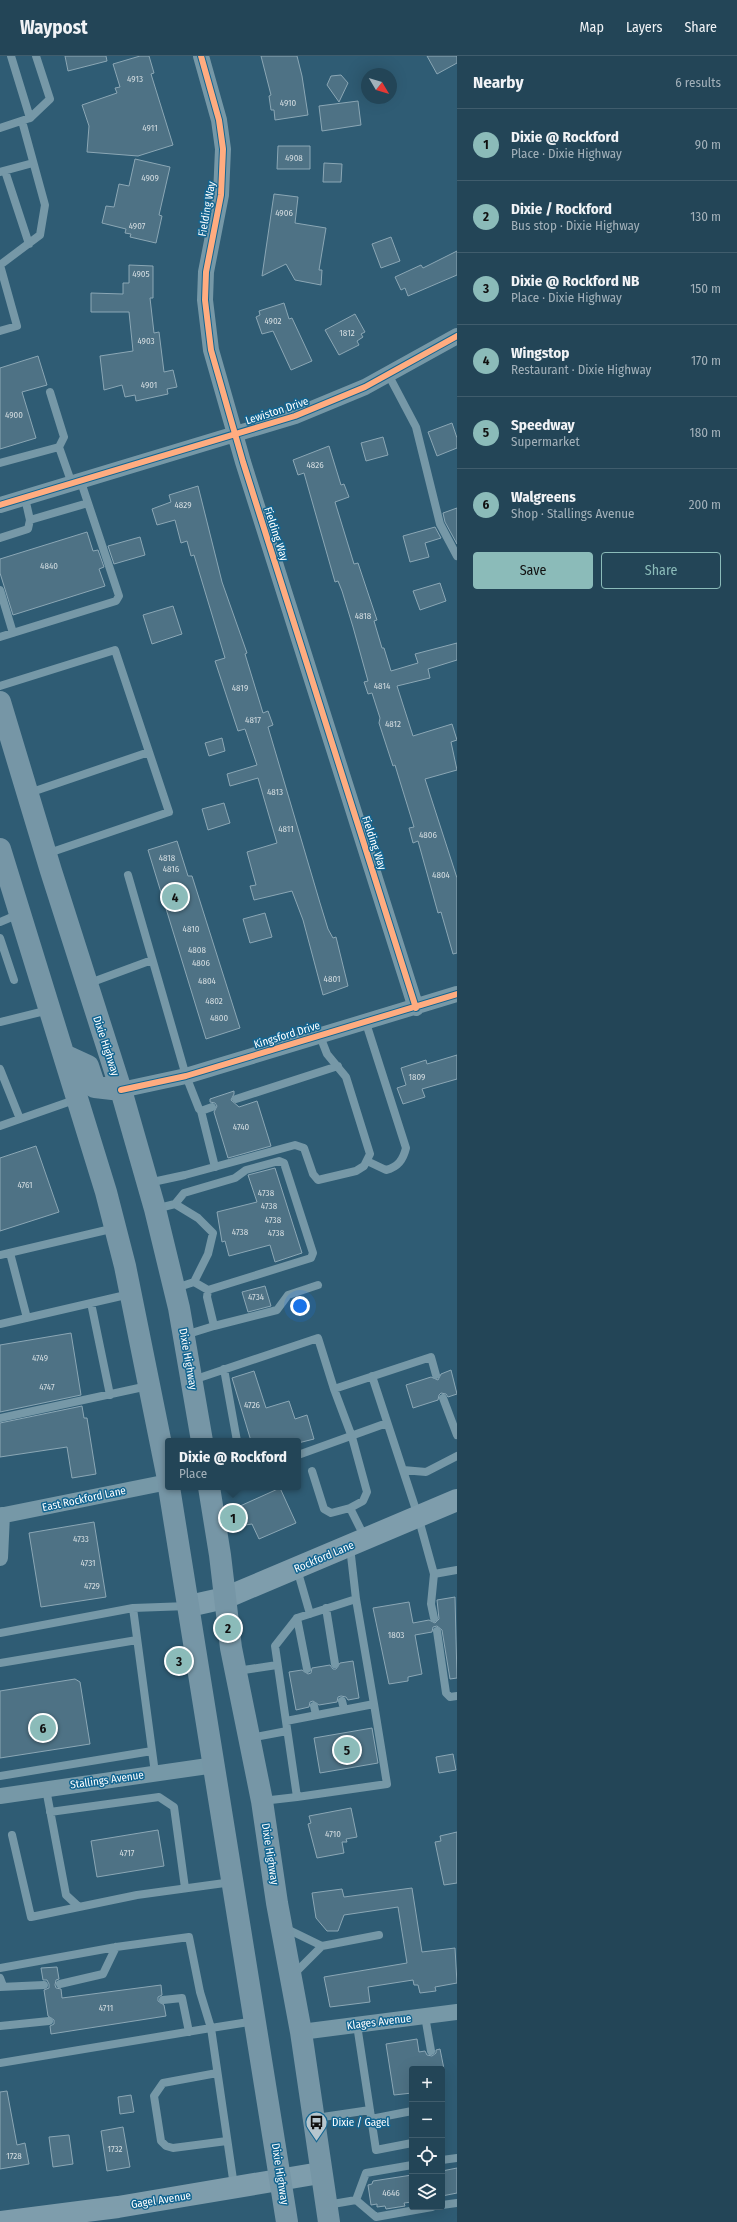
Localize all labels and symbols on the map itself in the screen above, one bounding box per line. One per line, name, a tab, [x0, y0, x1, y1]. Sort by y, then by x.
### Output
north arrow	[361, 68, 397, 104]
house number: 4913	[127, 74, 143, 84]
house number: 4910	[280, 98, 297, 108]
house number: 4911	[142, 123, 158, 133]
house number: 4908	[285, 153, 303, 163]
house number: 4909	[141, 173, 159, 183]
street label: Fielding Way	[196, 180, 218, 238]
house number: 4906	[275, 208, 293, 218]
house number: 4907	[129, 221, 146, 231]
house number: 4905	[132, 269, 150, 279]
house number: 4902	[264, 316, 282, 326]
house number: 1812	[339, 328, 355, 338]
house number: 4903	[137, 336, 155, 346]
house number: 4901	[141, 380, 157, 390]
street label: Lewiston Drive	[244, 395, 310, 427]
house number: 4900	[5, 410, 23, 420]
house number: 4826	[306, 460, 324, 470]
house number: 4829	[174, 500, 192, 510]
street label: Fielding Way	[261, 505, 291, 563]
house number: 4840	[40, 561, 58, 571]
house number: 4818	[355, 611, 372, 621]
house number: 4814	[374, 681, 391, 691]
house number: 4819	[232, 683, 248, 693]
house number: 4817	[245, 715, 261, 725]
house number: 4812	[385, 719, 401, 729]
house number: 4813	[267, 787, 283, 797]
street label: Fielding Way	[359, 814, 389, 872]
house number: 4811	[278, 824, 294, 834]
house number: 4806	[419, 830, 438, 840]
house number: 4818	[159, 853, 176, 863]
house number: 4816	[163, 864, 180, 874]
house number: 4804	[432, 870, 451, 880]
pin: 4	[162, 882, 188, 912]
house number: 4810	[183, 924, 200, 934]
house number: 4808	[188, 945, 207, 955]
house number: 4806	[192, 958, 211, 968]
house number: 4801	[324, 974, 340, 984]
house number: 4804	[198, 976, 217, 986]
house number: 4802	[205, 996, 223, 1006]
house number: 4800	[210, 1013, 228, 1023]
street label: Dixie Highway	[90, 1014, 122, 1078]
street label: Kingsford Drive	[252, 1019, 322, 1051]
house number: 1809	[408, 1072, 426, 1082]
house number: 4740	[233, 1122, 250, 1132]
house number: 4761	[17, 1180, 33, 1190]
house number: 4738	[258, 1188, 275, 1198]
house number: 4738	[261, 1201, 278, 1211]
house number: 4738	[265, 1215, 282, 1225]
house number: 4738	[232, 1227, 249, 1237]
house number: 4738	[268, 1228, 285, 1238]
house number: 4734	[248, 1292, 265, 1302]
your location	[290, 1296, 310, 1316]
street label: Dixie Highway	[176, 1327, 200, 1391]
house number: 4749	[32, 1353, 48, 1363]
house number: 4747	[39, 1382, 55, 1392]
house number: 4726	[244, 1400, 261, 1410]
street label: East Rockford Lane	[41, 1484, 127, 1514]
pin: 1	[220, 1503, 246, 1533]
house number: 4733	[73, 1534, 89, 1544]
street label: Rockford Lane	[292, 1539, 356, 1575]
house number: 4731	[80, 1558, 96, 1568]
house number: 4729	[84, 1581, 100, 1591]
pin: 2	[215, 1613, 241, 1643]
house number: 1803	[388, 1630, 404, 1640]
pin: 3	[166, 1646, 192, 1676]
pin: 6	[30, 1713, 56, 1743]
pin: 5	[334, 1735, 360, 1765]
street label: Stallings Avenue	[69, 1768, 145, 1792]
street label: Dixie Highway	[259, 1822, 281, 1886]
house number: 4710	[325, 1829, 341, 1839]
house number: 4717	[120, 1848, 135, 1858]
house number: 4711	[99, 2003, 113, 2013]
street label: Klages Avenue	[346, 2012, 412, 2032]
bus stop icon: Dixie / Gagel	[303, 2109, 329, 2142]
place label: Dixie / Gagel	[332, 2116, 390, 2129]
street label: Dixie Highway	[269, 2142, 291, 2206]
house number: 1732	[107, 2144, 123, 2154]
house number: 1728	[6, 2151, 22, 2161]
house number: 4646	[382, 2188, 400, 2198]
street label: Gagel Avenue	[130, 2189, 192, 2211]

